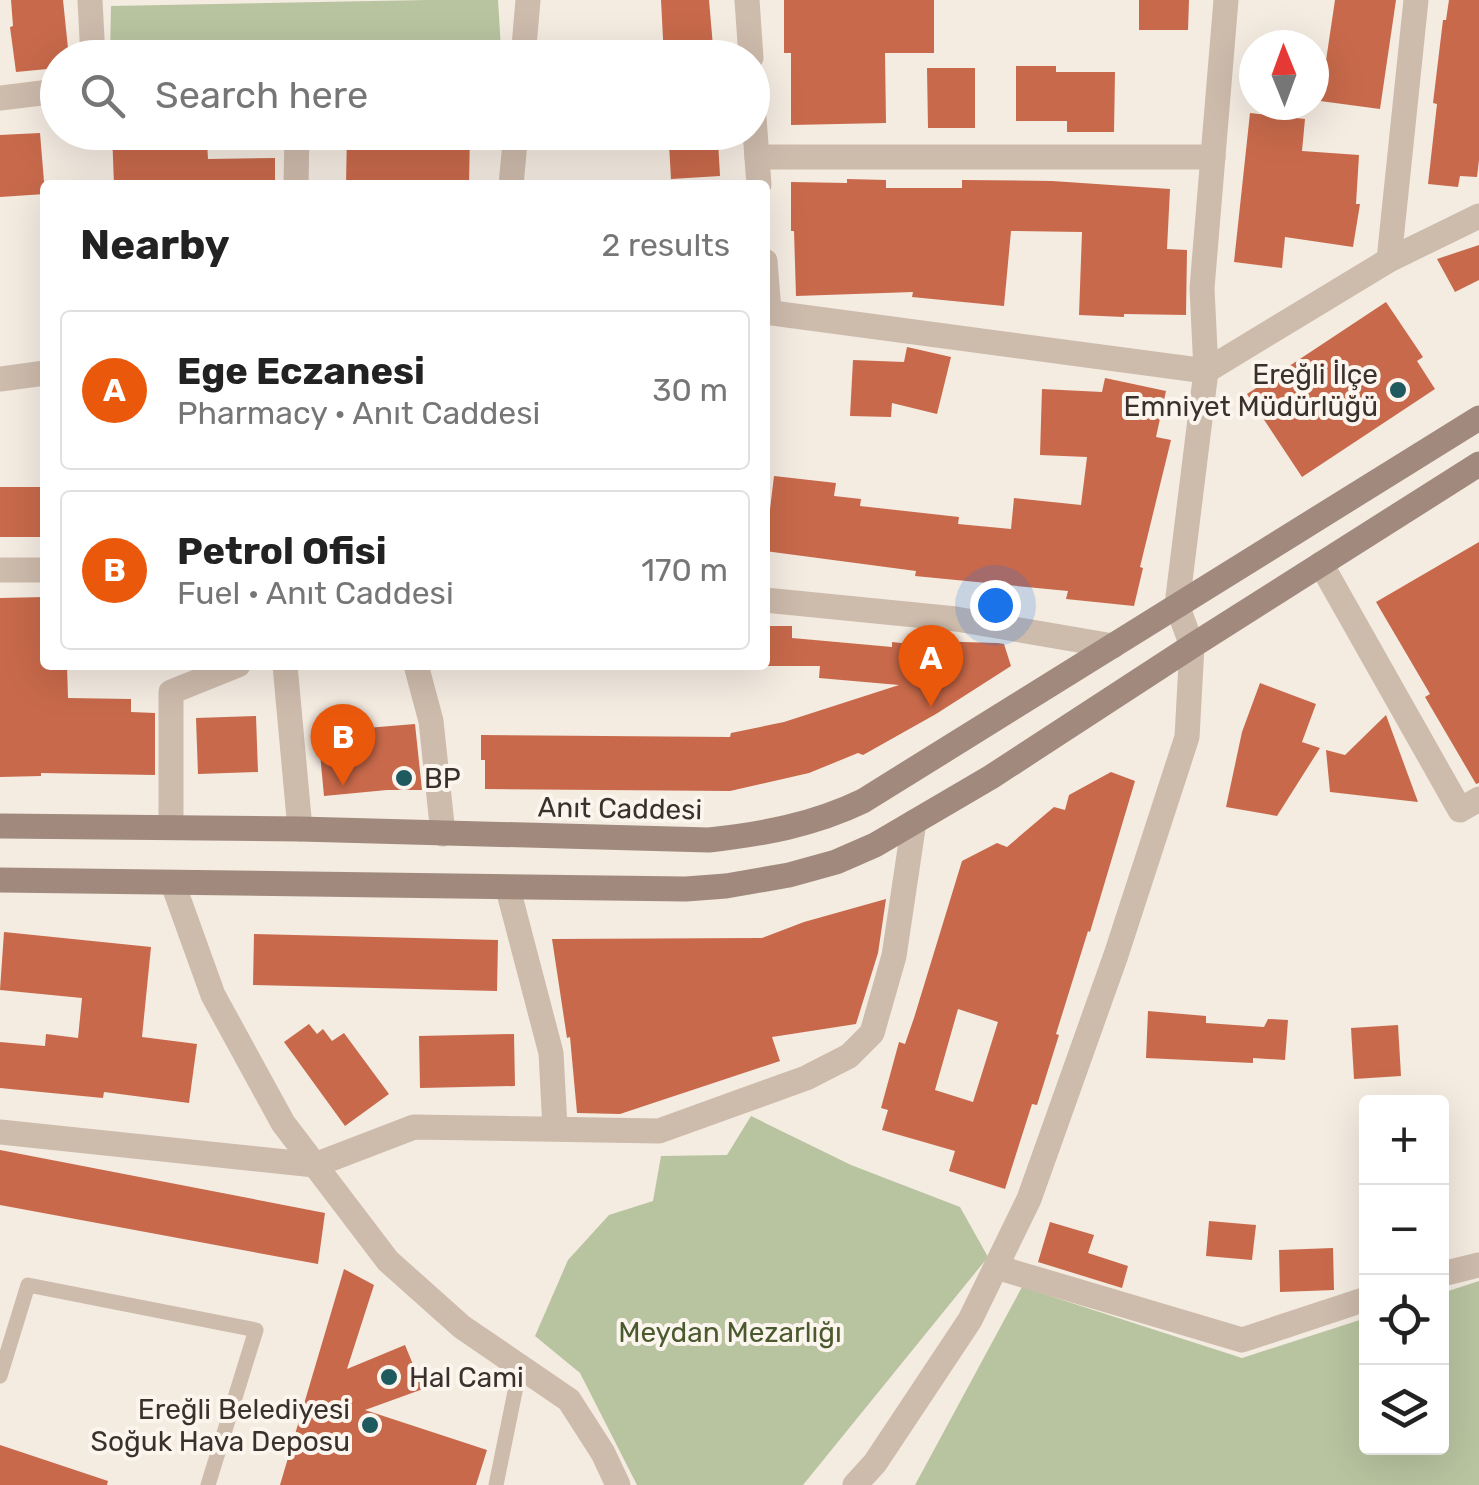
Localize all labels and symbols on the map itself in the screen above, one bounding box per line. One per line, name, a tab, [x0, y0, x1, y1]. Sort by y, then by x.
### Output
north arrow	[1239, 30, 1329, 120]
place label: Ereğli İlçe Emniyet Müdürlüğü	[1124, 358, 1378, 423]
marker: Ereğli İlçe Emniyet Müdürlüğü	[1387, 379, 1409, 401]
your location	[970, 580, 1021, 631]
pin: A	[898, 624, 964, 707]
pin: B	[310, 704, 376, 786]
place label: BP	[424, 762, 461, 795]
marker: BP	[393, 767, 415, 789]
street label: Anıt Caddesi	[537, 791, 703, 826]
park label: Meydan Mezarlığı	[618, 1316, 842, 1349]
place label: Hal Cami	[409, 1361, 524, 1394]
marker: Hal Cami	[378, 1366, 400, 1388]
place label: Ereğli Belediyesi Soğuk Hava Deposu	[91, 1393, 350, 1458]
marker: Ereğli Belediyesi Soğuk Hava Deposu	[359, 1414, 381, 1436]

